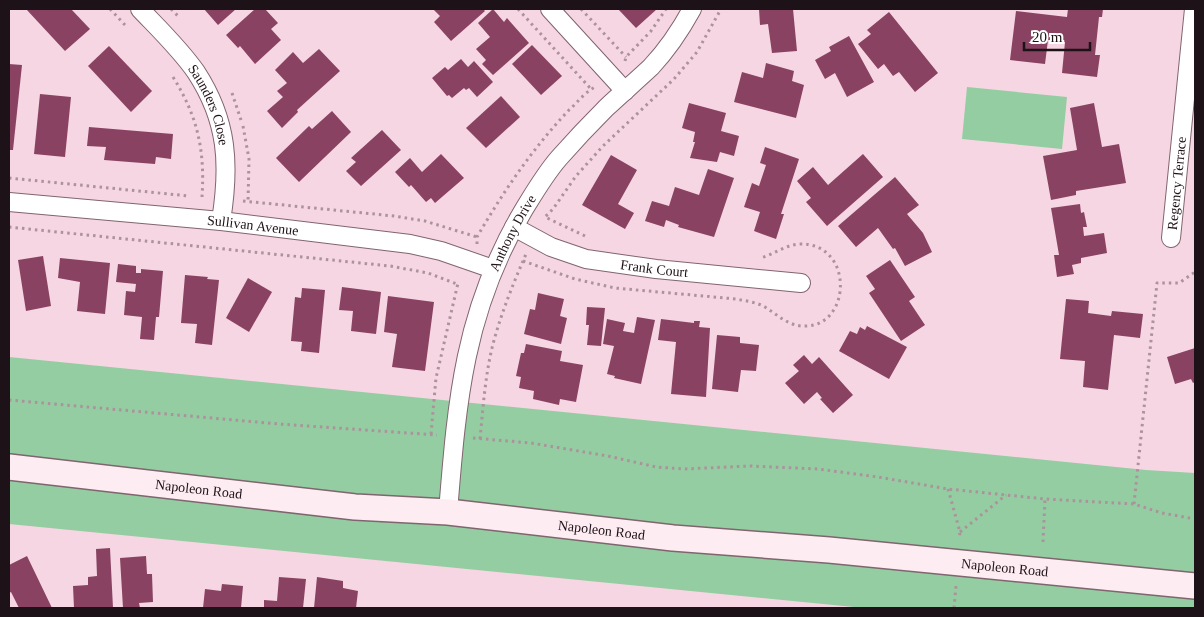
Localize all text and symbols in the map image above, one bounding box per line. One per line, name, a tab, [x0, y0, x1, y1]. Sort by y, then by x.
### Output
scale bar	[1024, 20, 1090, 52]
text: 20 m	[1032, 29, 1063, 45]
street label: Saunders Close	[185, 62, 231, 146]
street label: Regency Terrace	[1165, 136, 1189, 231]
street label: Anthony Drive	[487, 192, 539, 274]
street label: Sullivan Avenue	[207, 213, 299, 238]
street label: Frank Court	[619, 257, 689, 280]
street label: Napoleon Road	[154, 477, 243, 502]
street label: Napoleon Road	[557, 518, 646, 543]
street label: Napoleon Road	[960, 556, 1049, 580]

